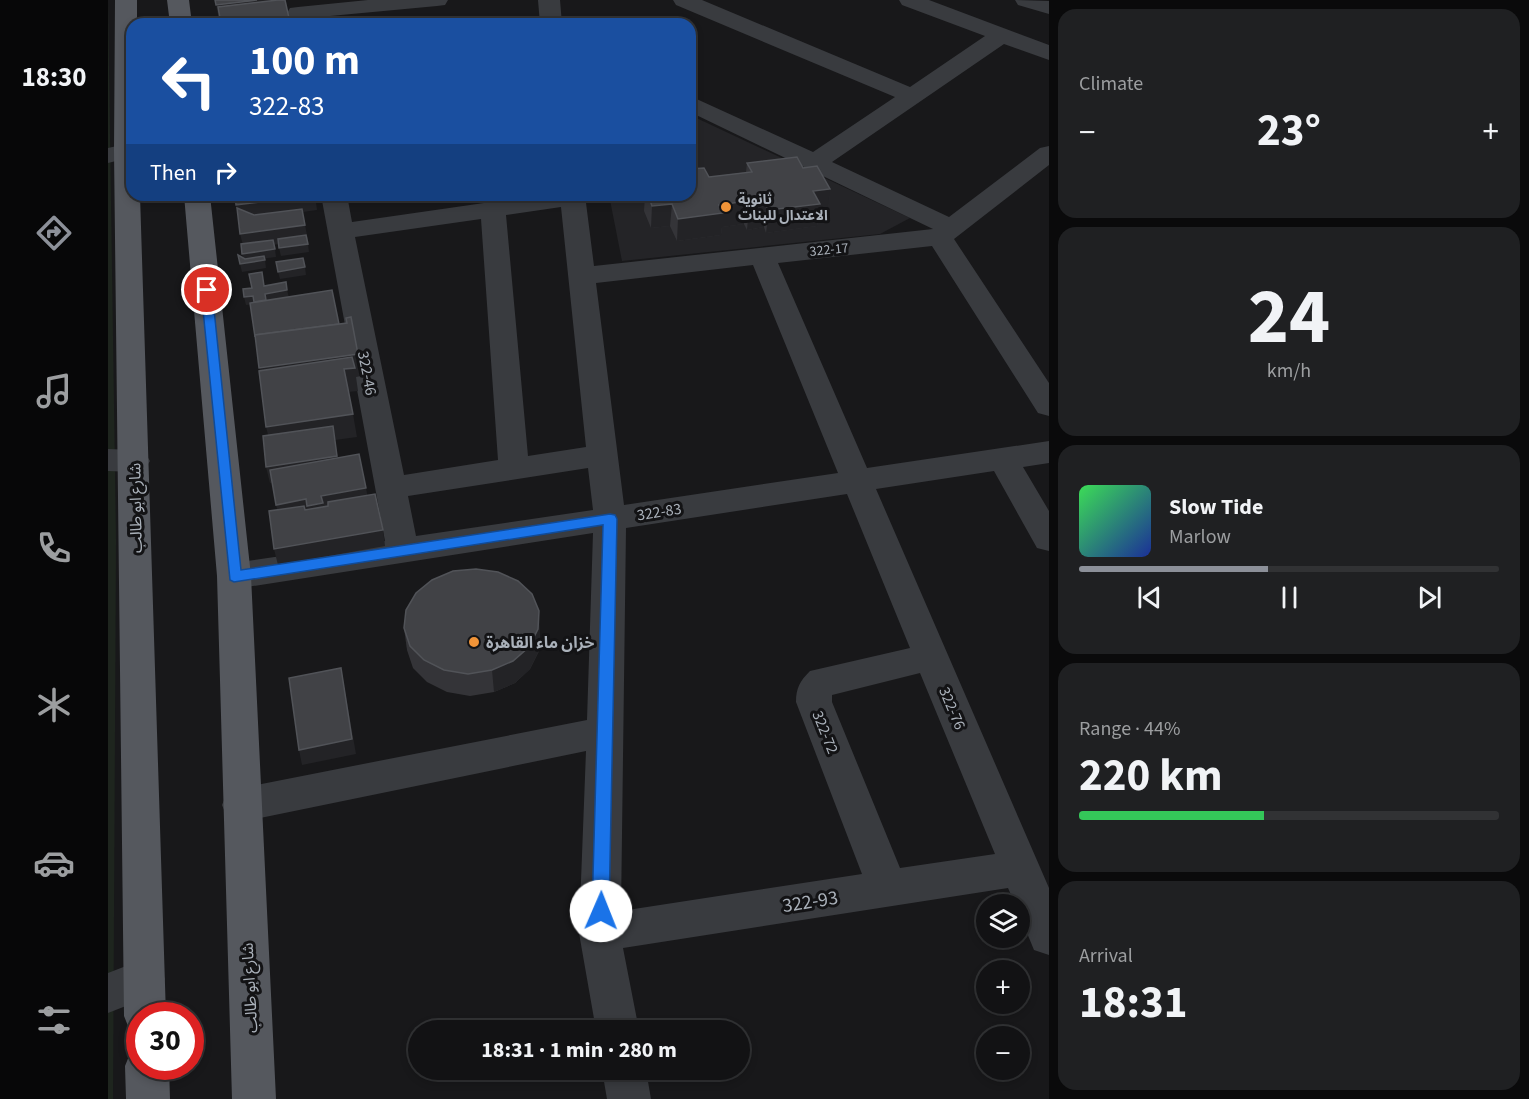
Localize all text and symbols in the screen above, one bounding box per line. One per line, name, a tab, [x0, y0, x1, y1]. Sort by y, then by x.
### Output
text: 100 m	[249, 31, 360, 91]
icon: left	[150, 42, 228, 120]
text: 18:30	[21, 58, 87, 97]
text: Climate	[1079, 70, 1143, 98]
text: 322-83	[249, 87, 325, 126]
text: 23°	[1257, 99, 1321, 163]
text: −	[1079, 109, 1095, 156]
text: +	[1483, 109, 1499, 156]
icon: right	[209, 156, 242, 189]
text: Then	[150, 157, 197, 189]
place label: ثانوية الاعتدال للبنات	[738, 190, 828, 226]
marker: ثانوية الاعتدال للبنات	[719, 200, 733, 214]
icon: directions	[33, 212, 75, 254]
street label: 322-17	[809, 238, 850, 262]
text: 24	[1248, 262, 1330, 373]
pin	[181, 264, 232, 315]
icon: arrive	[190, 273, 223, 306]
street label: 322-46	[352, 349, 382, 397]
text: km/h	[1267, 357, 1311, 385]
icon: music	[33, 370, 75, 412]
street label: شارع ابو طالب	[124, 463, 149, 553]
text: Slow Tide	[1169, 491, 1263, 523]
street label: 322-83	[635, 498, 683, 526]
text: Marlow	[1169, 523, 1231, 551]
icon: phone	[33, 527, 75, 569]
icon: previous	[1133, 581, 1166, 614]
icon: pause	[1273, 581, 1306, 614]
icon: next	[1413, 581, 1446, 614]
place label: خزان ماء القاهرة	[486, 632, 594, 654]
marker: خزان ماء القاهرة	[467, 635, 481, 649]
street label: 322-76	[933, 683, 971, 733]
icon: climate	[33, 684, 75, 726]
street label: 322-72	[806, 708, 844, 757]
text: Range · 44%	[1079, 715, 1180, 743]
text: 220 km	[1079, 744, 1223, 808]
icon: car	[33, 842, 75, 884]
position arrow	[569, 879, 633, 943]
street label: 322-93	[780, 884, 840, 920]
map controls	[976, 894, 1030, 1080]
button: layers	[976, 894, 1030, 948]
street label: شارع ابو طالب	[237, 942, 264, 1034]
text: Arrival	[1079, 942, 1133, 970]
button: +	[976, 960, 1030, 1014]
text: 18:31	[1079, 971, 1188, 1035]
icon: filters	[33, 999, 75, 1041]
speed limit sign: 30	[126, 1002, 204, 1080]
button: −	[976, 1026, 1030, 1080]
text: 18:31 · 1 min · 280 m	[481, 1034, 677, 1066]

